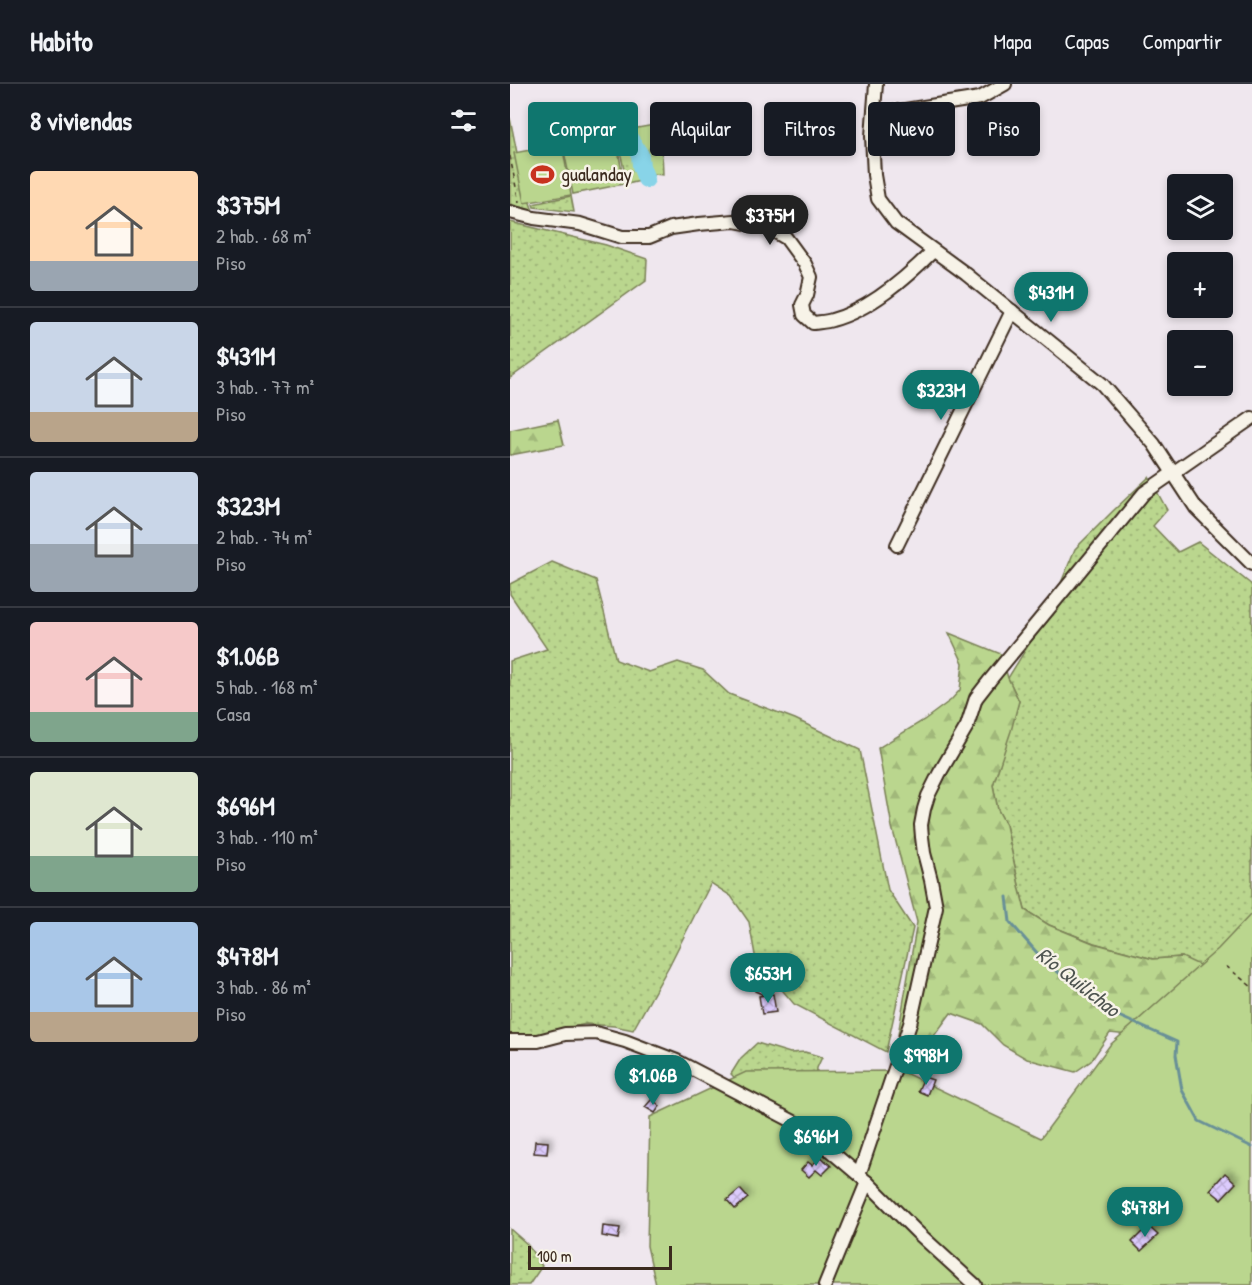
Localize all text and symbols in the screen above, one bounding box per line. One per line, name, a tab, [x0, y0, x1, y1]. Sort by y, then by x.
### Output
text: Habito	[30, 22, 93, 60]
text: Mapa	[993, 27, 1031, 56]
text: Capas	[1064, 27, 1109, 56]
text: Compartir	[1142, 27, 1222, 56]
chip: Comprar	[528, 102, 638, 156]
chip: Alquilar	[650, 102, 752, 156]
chip: Filtros	[764, 102, 856, 156]
chip: Nuevo	[868, 102, 955, 156]
chip: Piso	[967, 102, 1040, 156]
text: 8 viviendas	[30, 103, 132, 138]
icon: filters	[447, 104, 480, 137]
place label: gualanday	[561, 160, 632, 187]
sports icon: gualanday	[530, 161, 556, 187]
map controls	[1167, 174, 1233, 396]
button: layers	[1167, 174, 1233, 240]
text: $375M	[216, 187, 280, 222]
icon: home	[78, 195, 150, 267]
pin: $375M	[728, 195, 812, 246]
text: $375M	[745, 201, 795, 228]
text: 2 hab. · 68 m²	[216, 222, 311, 249]
text: Piso	[216, 249, 246, 276]
button: +	[1167, 252, 1233, 318]
pin: $431M	[1009, 272, 1093, 323]
text: $431M	[1028, 278, 1074, 305]
button: −	[1167, 330, 1233, 396]
text: $431M	[216, 338, 276, 373]
icon: home	[78, 346, 150, 418]
pin: $323M	[899, 370, 983, 421]
text: 3 hab. · 77 m²	[216, 373, 314, 400]
text: $323M	[916, 376, 966, 403]
text: Piso	[216, 400, 246, 427]
text: $323M	[216, 488, 280, 523]
icon: home	[78, 496, 150, 568]
text: 2 hab. · 74 m²	[216, 523, 312, 550]
text: Piso	[216, 550, 246, 577]
text: $1.06B	[216, 638, 279, 673]
icon: home	[78, 646, 150, 718]
text: 5 hab. · 168 m²	[216, 673, 318, 700]
text: Casa	[216, 700, 250, 727]
text: $696M	[216, 788, 275, 823]
icon: home	[78, 796, 150, 868]
text: 3 hab. · 110 m²	[216, 823, 318, 850]
text: Piso	[216, 850, 246, 877]
text: $478M	[216, 938, 279, 973]
water label: Río Quilichao	[1031, 940, 1127, 1024]
icon: home	[78, 946, 150, 1018]
pin: $653M	[726, 953, 810, 1004]
text: $653M	[744, 959, 792, 986]
text: 3 hab. · 86 m²	[216, 973, 311, 1000]
text: Piso	[216, 1000, 246, 1027]
pin: $998M	[884, 1035, 968, 1086]
text: $998M	[903, 1041, 949, 1068]
pin: $1.06B	[604, 1055, 702, 1106]
text: $1.06B	[629, 1061, 677, 1088]
pin: $696M	[774, 1116, 858, 1167]
text: $696M	[793, 1122, 839, 1149]
pin: $478M	[1103, 1187, 1187, 1238]
text: $478M	[1121, 1193, 1169, 1220]
scale bar	[528, 1243, 672, 1270]
text: 100 m	[537, 1245, 572, 1267]

